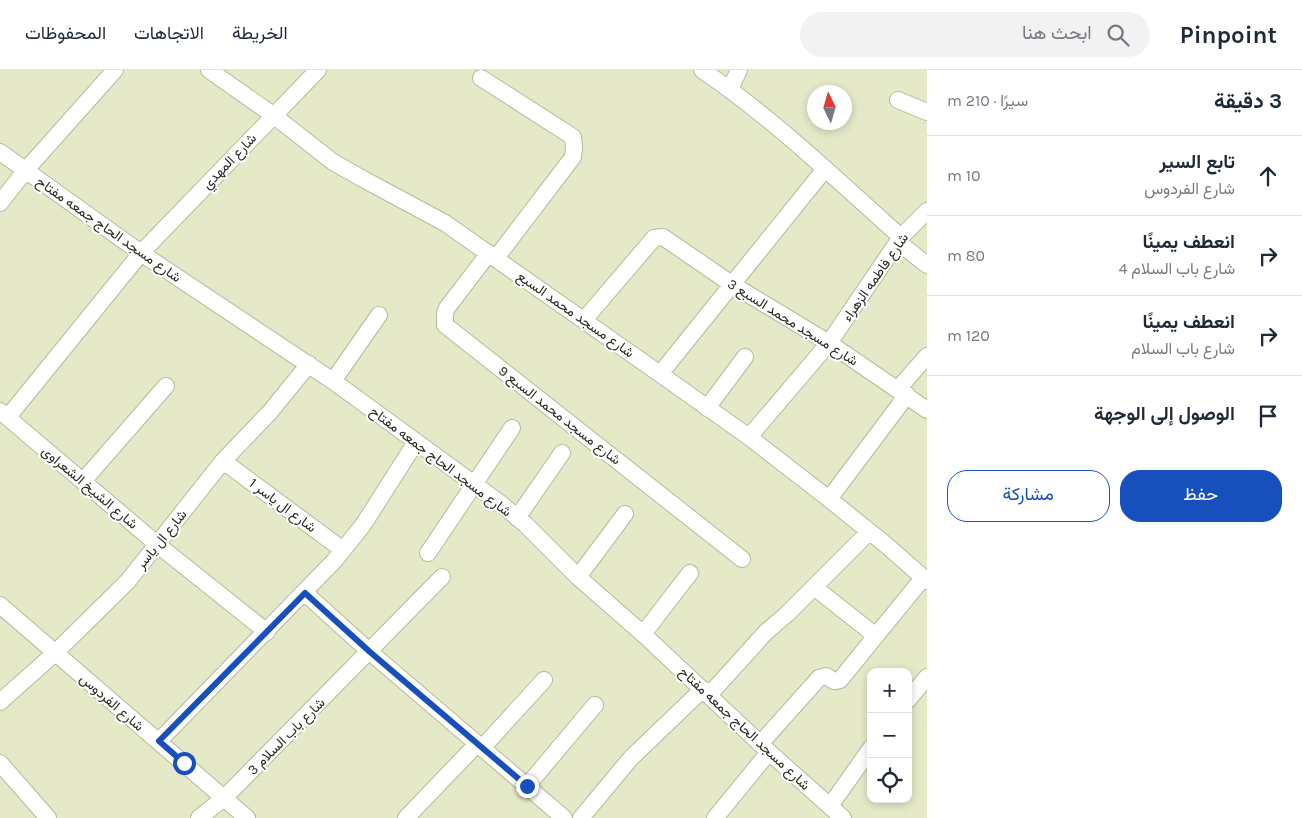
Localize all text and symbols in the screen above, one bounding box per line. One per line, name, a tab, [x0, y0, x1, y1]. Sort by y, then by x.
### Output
search box	[800, 12, 1150, 57]
icon: search	[1104, 21, 1132, 49]
text: Pinpoint	[1180, 21, 1277, 49]
text: المحفوظات	[25, 22, 106, 44]
text: الاتجاهات	[134, 22, 204, 44]
text: الخريطة	[232, 22, 288, 44]
text: ابحث هنا	[1022, 22, 1092, 44]
north arrow	[807, 85, 852, 130]
text: 3 دقيقة	[1214, 89, 1282, 113]
text: سيرًا · 210 m	[947, 91, 1028, 110]
street label: شارع المهدي	[199, 130, 262, 195]
text: تابع السير	[1159, 151, 1235, 173]
icon: ahead	[1254, 162, 1282, 190]
text: 10 m	[947, 166, 981, 185]
street label: شارع مسجد الحاج جمعه مفتاح	[32, 173, 184, 288]
text: شارع الفردوس	[1144, 179, 1235, 198]
street label: شارع فاطمه الزهراء	[839, 230, 914, 326]
text: انعطف يمينًا	[1143, 231, 1235, 253]
icon: right	[1254, 242, 1282, 270]
text: 80 m	[947, 246, 985, 265]
text: شارع باب السلام 4	[1119, 259, 1235, 278]
street label: شارع مسجد محمد السبع	[513, 268, 638, 363]
street label: شارع مسجد محمد السبع 3	[723, 275, 861, 371]
text: انعطف يمينًا	[1143, 311, 1235, 333]
icon: right	[1254, 322, 1282, 350]
text: 120 m	[947, 326, 990, 345]
text: شارع باب السلام	[1131, 339, 1235, 358]
street label: شارع مسجد محمد السبع 9	[494, 362, 624, 470]
icon: arrive	[1254, 402, 1282, 430]
street label: شارع مسجد الحاج جمعه مفتاح	[365, 403, 515, 522]
text: الوصول إلى الوجهة	[1094, 403, 1235, 425]
street label: شارع الشيخ الشعراوى	[37, 442, 141, 534]
button: مشاركة	[947, 470, 1110, 522]
button: حفظ	[1120, 470, 1282, 522]
street label: شارع ال ياسر 1	[245, 475, 320, 538]
street label: شارع ال ياسر	[132, 506, 192, 574]
street label: شارع مسجد الحاج جمعه مفتاح	[674, 663, 814, 795]
map controls	[867, 668, 912, 803]
button: +	[867, 668, 912, 713]
street label: شارع الفردوس	[75, 670, 147, 736]
street label: شارع باب السلام 3	[244, 694, 330, 780]
button: −	[867, 713, 912, 758]
route start	[173, 752, 196, 775]
button: locate	[867, 758, 912, 803]
route end	[516, 775, 539, 798]

